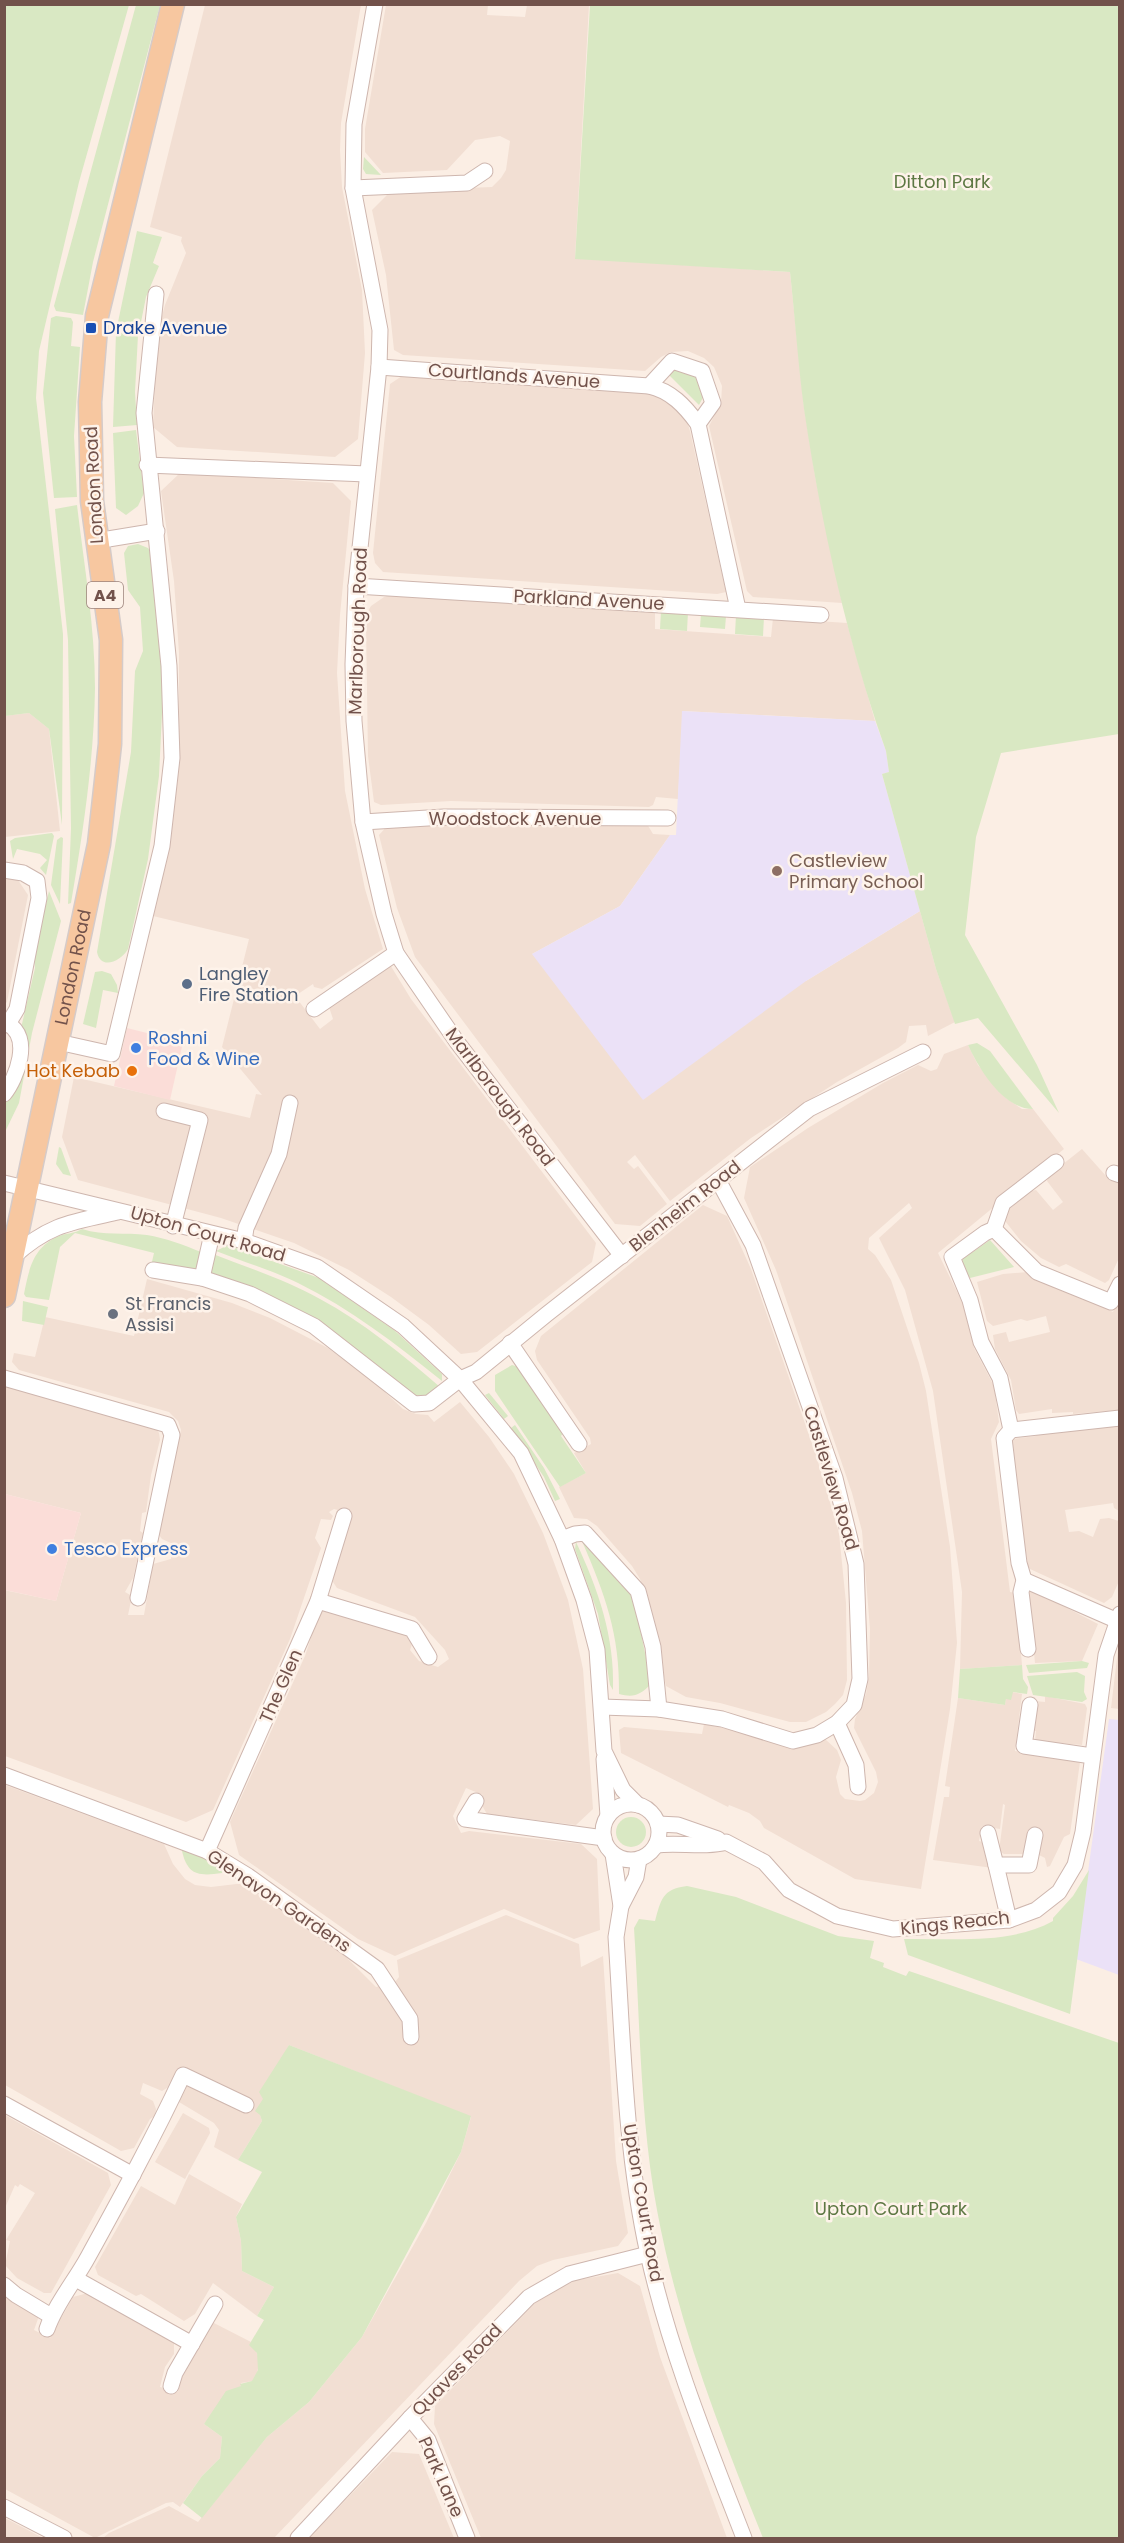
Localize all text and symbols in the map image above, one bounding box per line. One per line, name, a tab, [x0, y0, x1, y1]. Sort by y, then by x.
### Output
park label: Ditton Park	[894, 169, 991, 194]
place label: Drake Avenue	[103, 315, 227, 340]
marker: Drake Avenue	[84, 321, 98, 335]
street label: Courtlands Avenue	[427, 357, 601, 394]
street label: London Road	[78, 426, 109, 544]
street label: Marlborough Road	[342, 547, 373, 715]
road number: A4	[87, 582, 123, 608]
street label: Parkland Avenue	[513, 583, 665, 616]
street label: Woodstock Avenue	[429, 806, 601, 831]
place label: Castleview Primary School	[789, 848, 923, 894]
marker: Castleview Primary School	[770, 864, 784, 878]
street label: London Road	[48, 907, 97, 1027]
place label: Langley Fire Station	[199, 961, 299, 1007]
marker: Langley Fire Station	[180, 977, 194, 991]
street label: Marlborough Road	[440, 1022, 561, 1171]
place label: Roshni Food & Wine	[148, 1025, 260, 1071]
marker: Roshni Food & Wine	[129, 1041, 143, 1055]
place label: Hot Kebab	[26, 1058, 120, 1083]
marker: Hot Kebab	[125, 1064, 139, 1078]
street label: Blenheim Road	[624, 1154, 746, 1257]
street label: Upton Court Road	[128, 1199, 289, 1268]
place label: St Francis Assisi	[125, 1291, 211, 1337]
marker: St Francis Assisi	[106, 1307, 120, 1321]
street label: Castleview Road	[798, 1403, 865, 1553]
place label: Tesco Express	[64, 1536, 188, 1561]
marker: Tesco Express	[45, 1542, 59, 1556]
street label: The Glen	[253, 1645, 308, 1727]
street label: Glenavon Gardens	[203, 1843, 356, 1958]
street label: Kings Reach	[899, 1904, 1011, 1941]
street label: Upton Court Road	[617, 2122, 670, 2284]
park label: Upton Court Park	[815, 2196, 968, 2221]
street label: Quaves Road	[406, 2318, 507, 2422]
street label: Park Lane	[413, 2432, 470, 2521]

